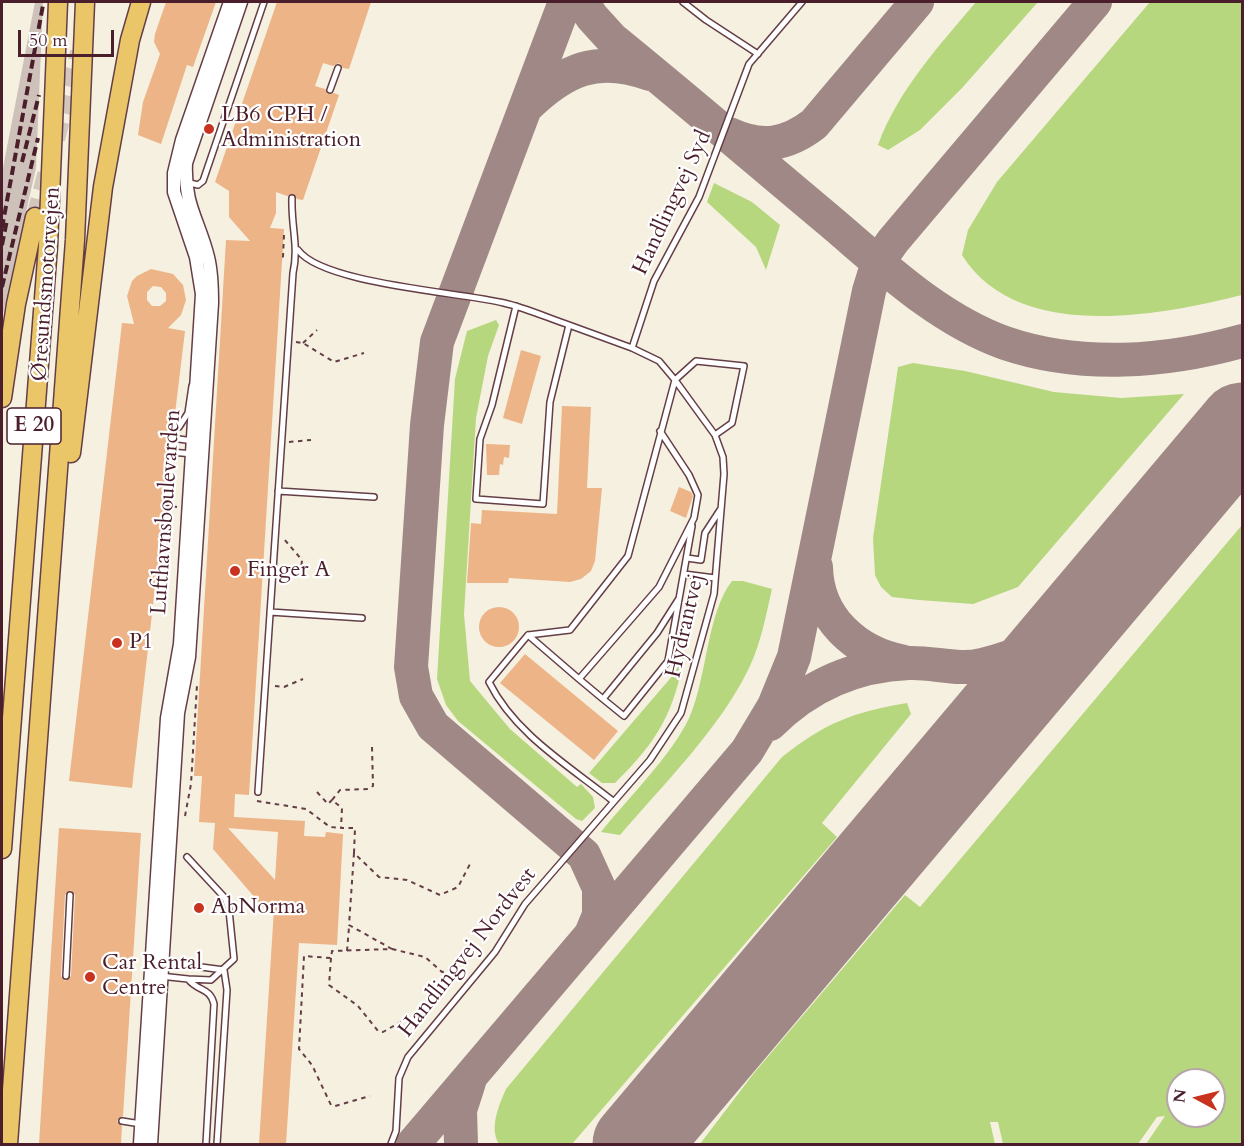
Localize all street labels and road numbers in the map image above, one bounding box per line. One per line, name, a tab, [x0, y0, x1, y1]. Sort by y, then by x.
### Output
street label: Handlingvej Syd	[628, 127, 718, 279]
street label: Øresundsmotorvejen	[27, 186, 67, 382]
road number: E 20	[7, 408, 61, 444]
street label: Lufthavnsboulevarden	[147, 408, 187, 616]
street label: Hydrantvej	[661, 571, 711, 681]
street label: Handlingvej Nordvest	[394, 863, 542, 1043]

